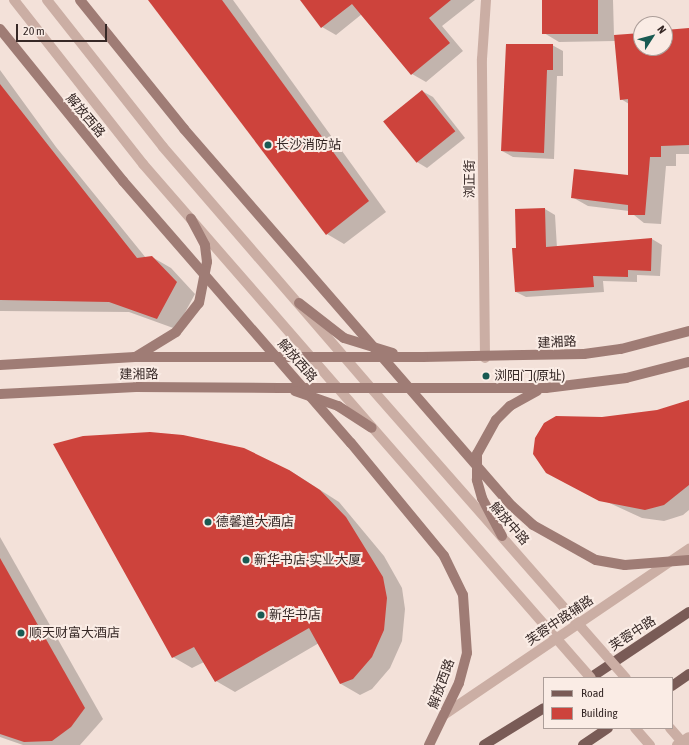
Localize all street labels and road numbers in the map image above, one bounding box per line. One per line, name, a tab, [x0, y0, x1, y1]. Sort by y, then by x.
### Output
street label: 解放西路	[62, 91, 108, 141]
street label: 浏正街	[462, 160, 478, 198]
street label: 建湘路	[537, 334, 577, 352]
street label: 解放西路	[274, 336, 320, 386]
street label: 建湘路	[119, 367, 159, 383]
street label: 解放中路	[486, 499, 532, 549]
street label: 芙蓉中路辅路	[523, 593, 597, 649]
street label: 芙蓉中路	[607, 613, 659, 655]
street label: 解放西路	[426, 657, 458, 711]

